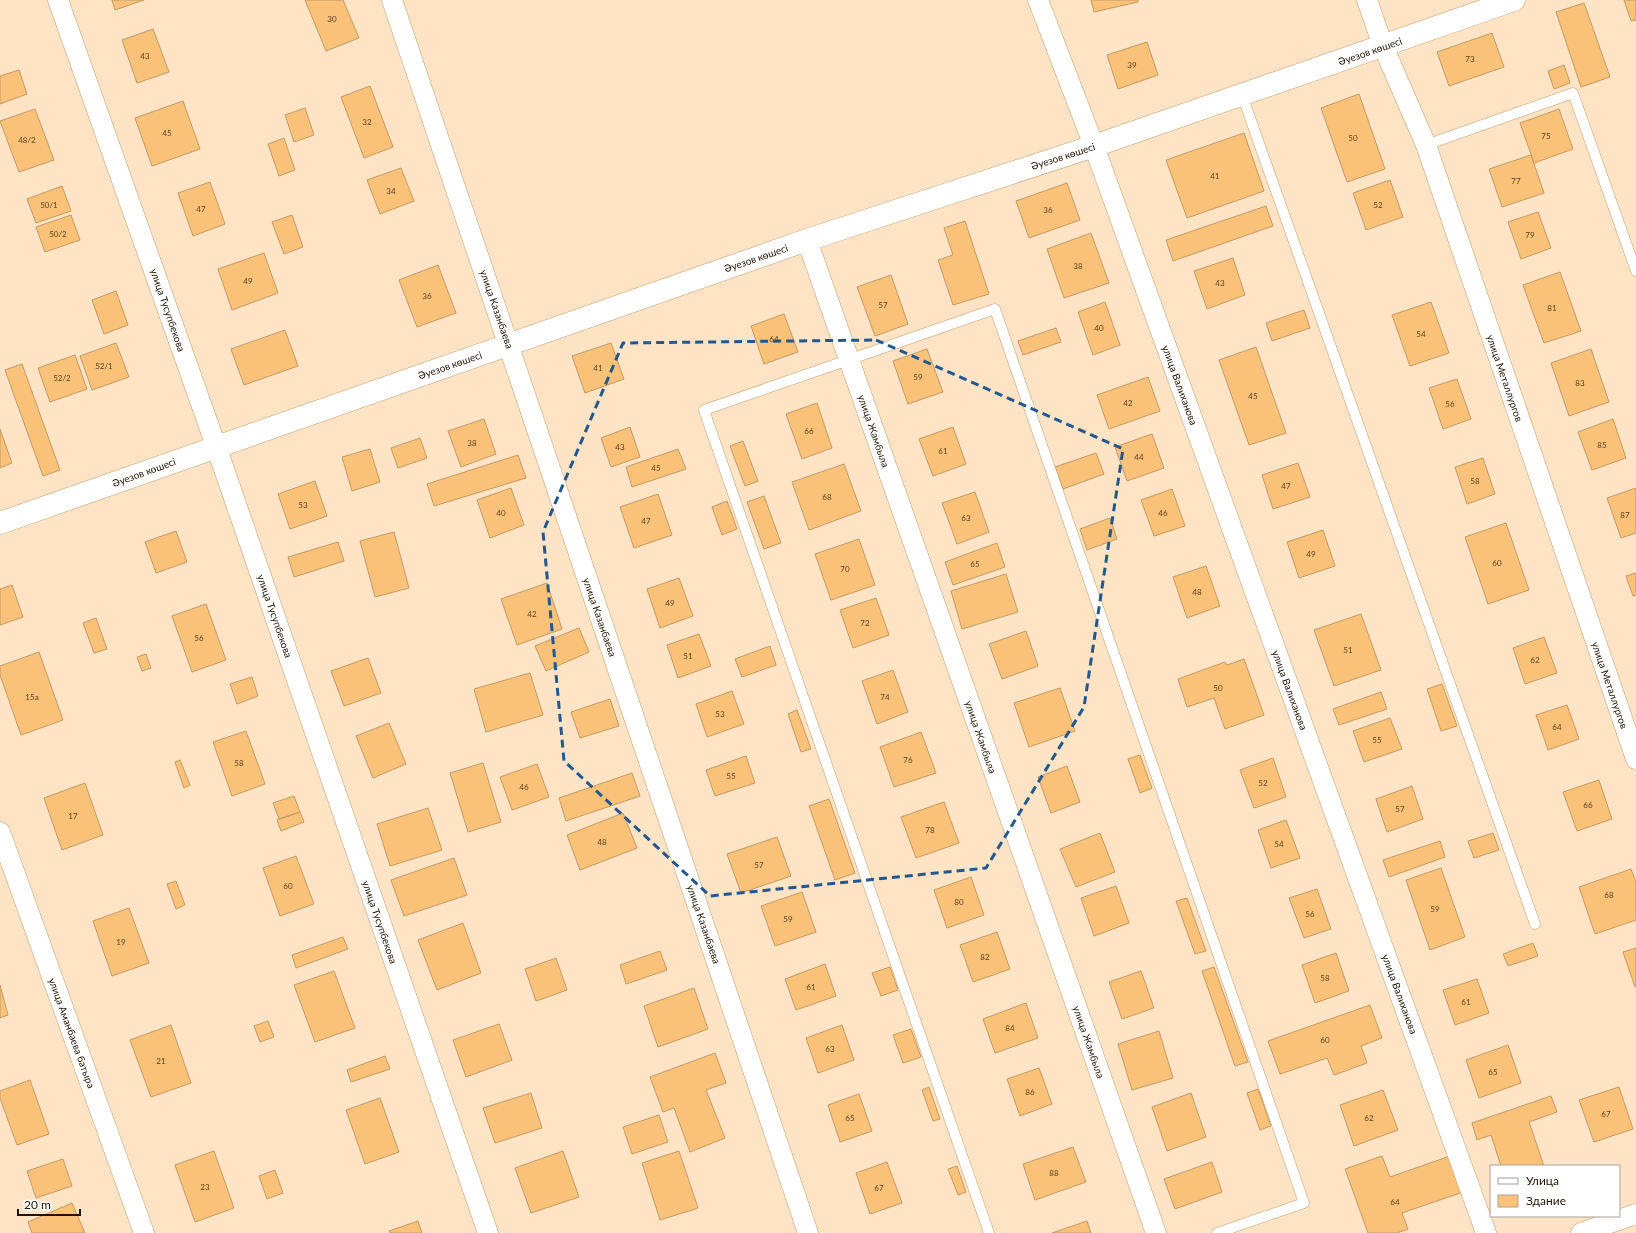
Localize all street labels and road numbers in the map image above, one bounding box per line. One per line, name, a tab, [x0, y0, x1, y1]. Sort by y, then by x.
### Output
street label: Әуезов көшесі	[1337, 35, 1403, 67]
street label: Әуезов көшесі	[1030, 140, 1096, 172]
street label: Әуезов көшесі	[723, 242, 789, 274]
street label: улица Тусупбекова	[148, 267, 188, 353]
street label: улица Казанбаева	[478, 268, 516, 350]
street label: улица Металлургов	[1484, 333, 1526, 423]
street label: улица Валиханова	[1160, 343, 1200, 427]
street label: Әуезов көшесі	[417, 349, 483, 381]
street label: улица Жамбыла	[856, 393, 892, 469]
street label: Әуезов көшесі	[111, 455, 177, 489]
street label: улица Тусупбекова	[255, 573, 295, 659]
street label: улица Казанбаева	[581, 576, 619, 658]
street label: улица Металлургов	[1589, 640, 1631, 730]
street label: улица Валиханова	[1270, 648, 1310, 732]
street label: улица Жамбыла	[963, 699, 999, 775]
street label: улица Тусупбекова	[360, 879, 400, 965]
street label: улица Казанбаева	[685, 883, 723, 965]
street label: улица Валиханова	[1380, 952, 1420, 1036]
street label: улица Аманбаева батыра	[46, 976, 98, 1090]
street label: улица Жамбыла	[1071, 1004, 1107, 1080]

